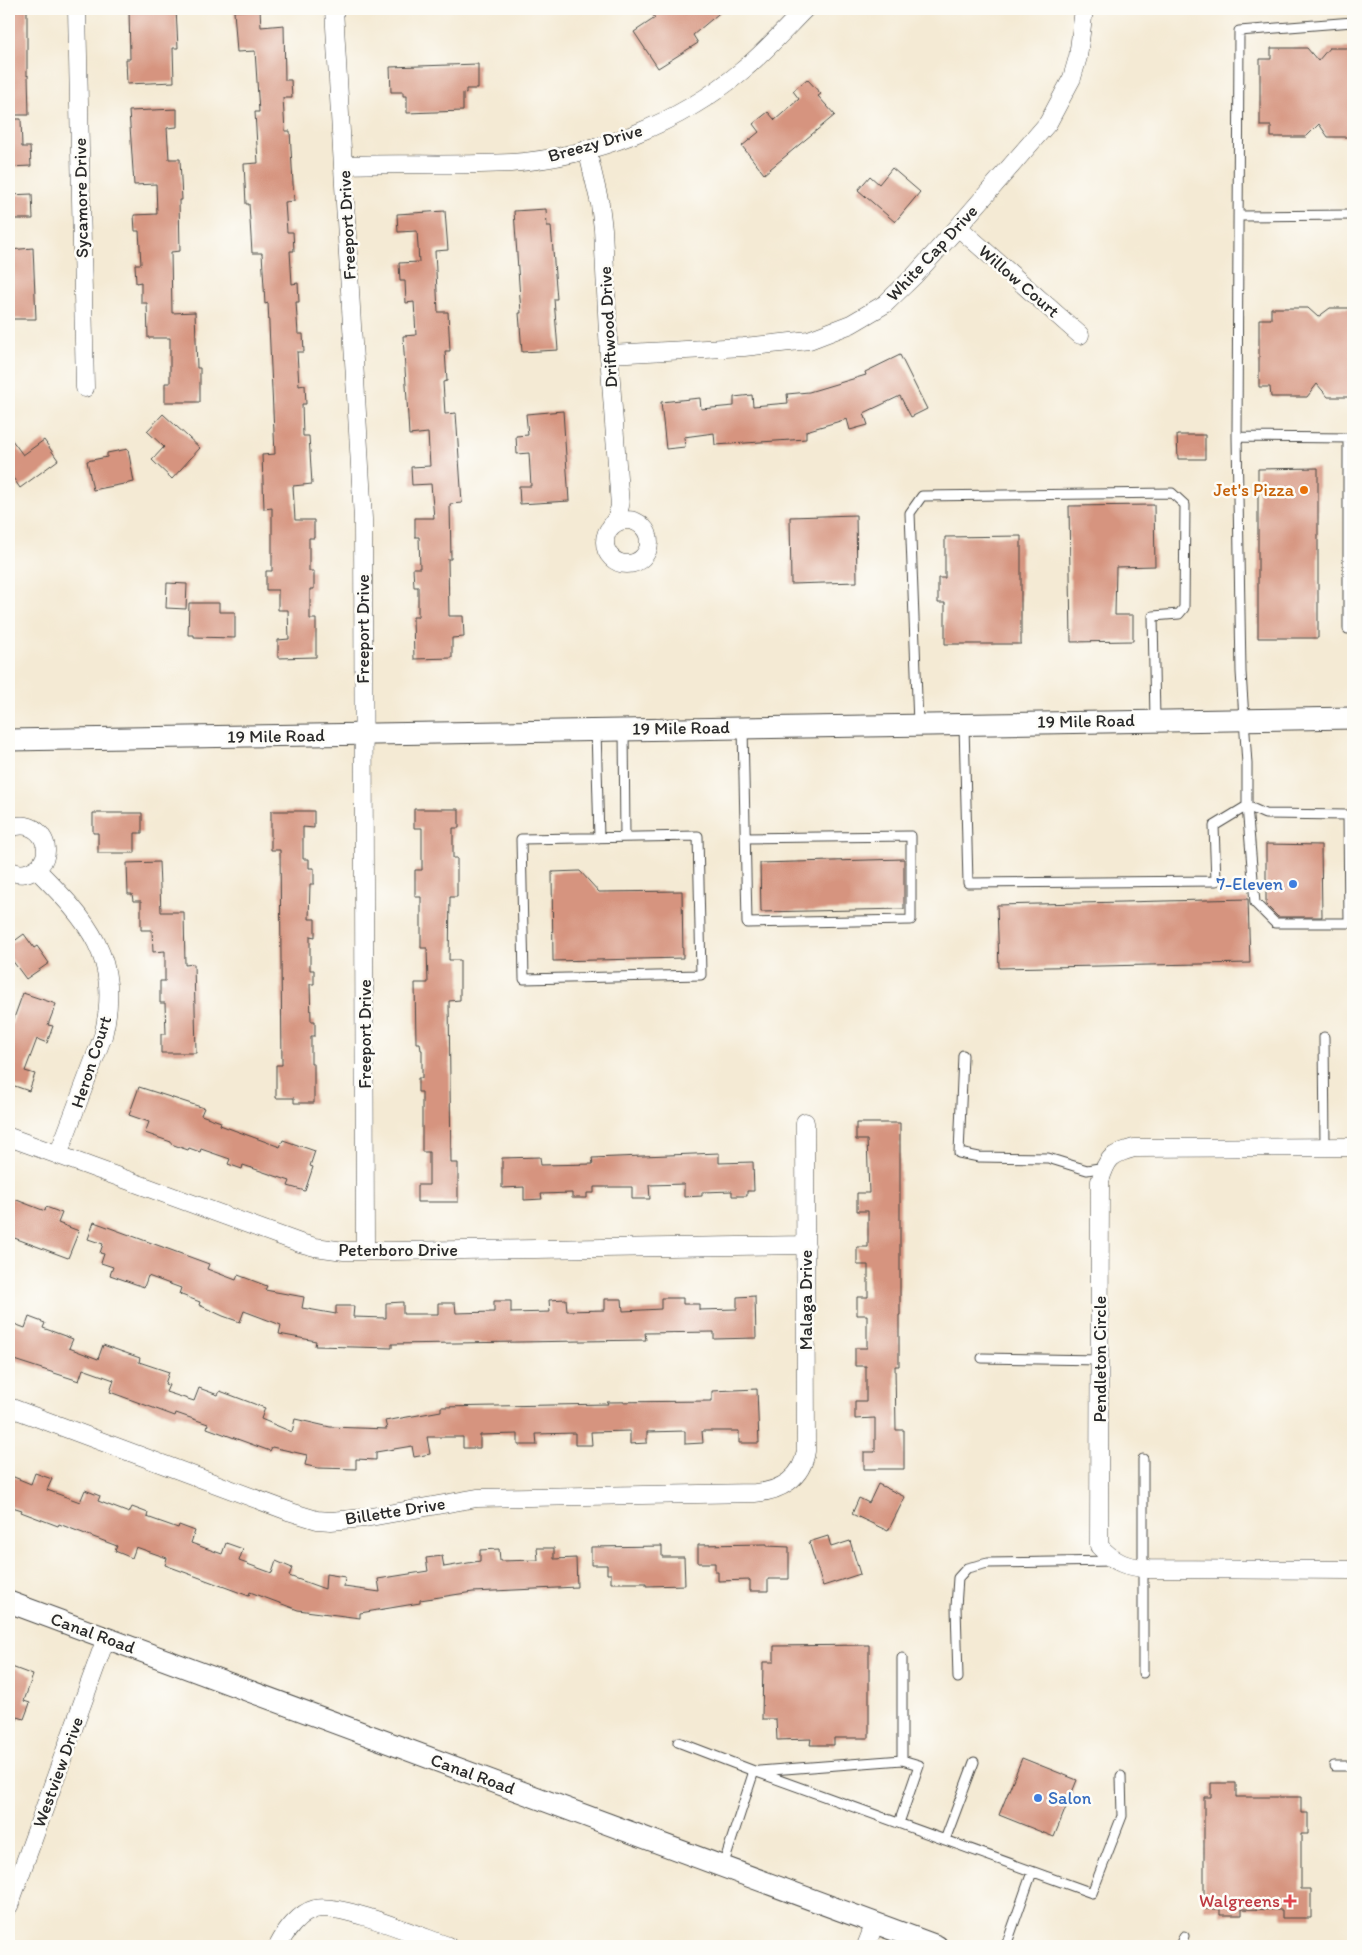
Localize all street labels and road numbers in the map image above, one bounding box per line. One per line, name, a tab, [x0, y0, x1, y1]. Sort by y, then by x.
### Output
street label: Breezy Drive	[545, 119, 645, 167]
street label: Sycamore Drive	[69, 138, 93, 258]
street label: Freeport Drive	[333, 170, 361, 280]
street label: White Cap Drive	[882, 200, 982, 306]
street label: Willow Court	[974, 240, 1064, 322]
street label: Driftwood Drive	[594, 266, 622, 388]
street label: Freeport Drive	[352, 574, 374, 684]
street label: 19 Mile Road	[1037, 709, 1135, 733]
street label: 19 Mile Road	[632, 716, 730, 740]
street label: 19 Mile Road	[227, 724, 325, 748]
street label: Freeport Drive	[354, 979, 376, 1089]
street label: Heron Court	[66, 1013, 116, 1111]
street label: Peterboro Drive	[338, 1239, 458, 1261]
street label: Malaga Drive	[795, 1250, 817, 1350]
street label: Pendleton Circle	[1089, 1296, 1111, 1422]
street label: Billette Drive	[343, 1492, 447, 1530]
street label: Canal Road	[48, 1608, 139, 1659]
street label: Westview Drive	[28, 1714, 88, 1830]
street label: Canal Road	[428, 1749, 519, 1800]

